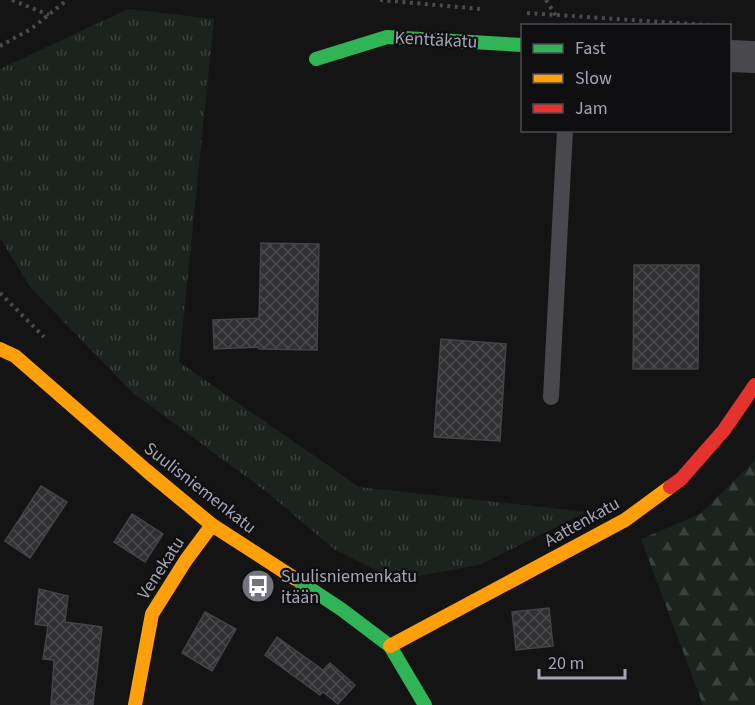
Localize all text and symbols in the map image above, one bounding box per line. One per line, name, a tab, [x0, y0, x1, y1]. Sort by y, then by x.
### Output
legend	[521, 24, 731, 132]
street label: Kenttäkatu	[394, 25, 478, 55]
text: Fast	[575, 36, 606, 61]
text: Slow	[575, 66, 612, 91]
text: Jam	[575, 96, 608, 121]
street label: Suulisniemenkatu	[139, 436, 261, 540]
street label: Aattenkatu	[540, 491, 624, 553]
street label: Venekatu	[131, 532, 191, 604]
place label: Suulisniemenkatu itään	[281, 564, 417, 610]
bus stop icon: Suulisniemenkatu itään	[240, 568, 276, 604]
scale bar	[539, 642, 624, 680]
text: 20 m	[548, 651, 584, 676]

